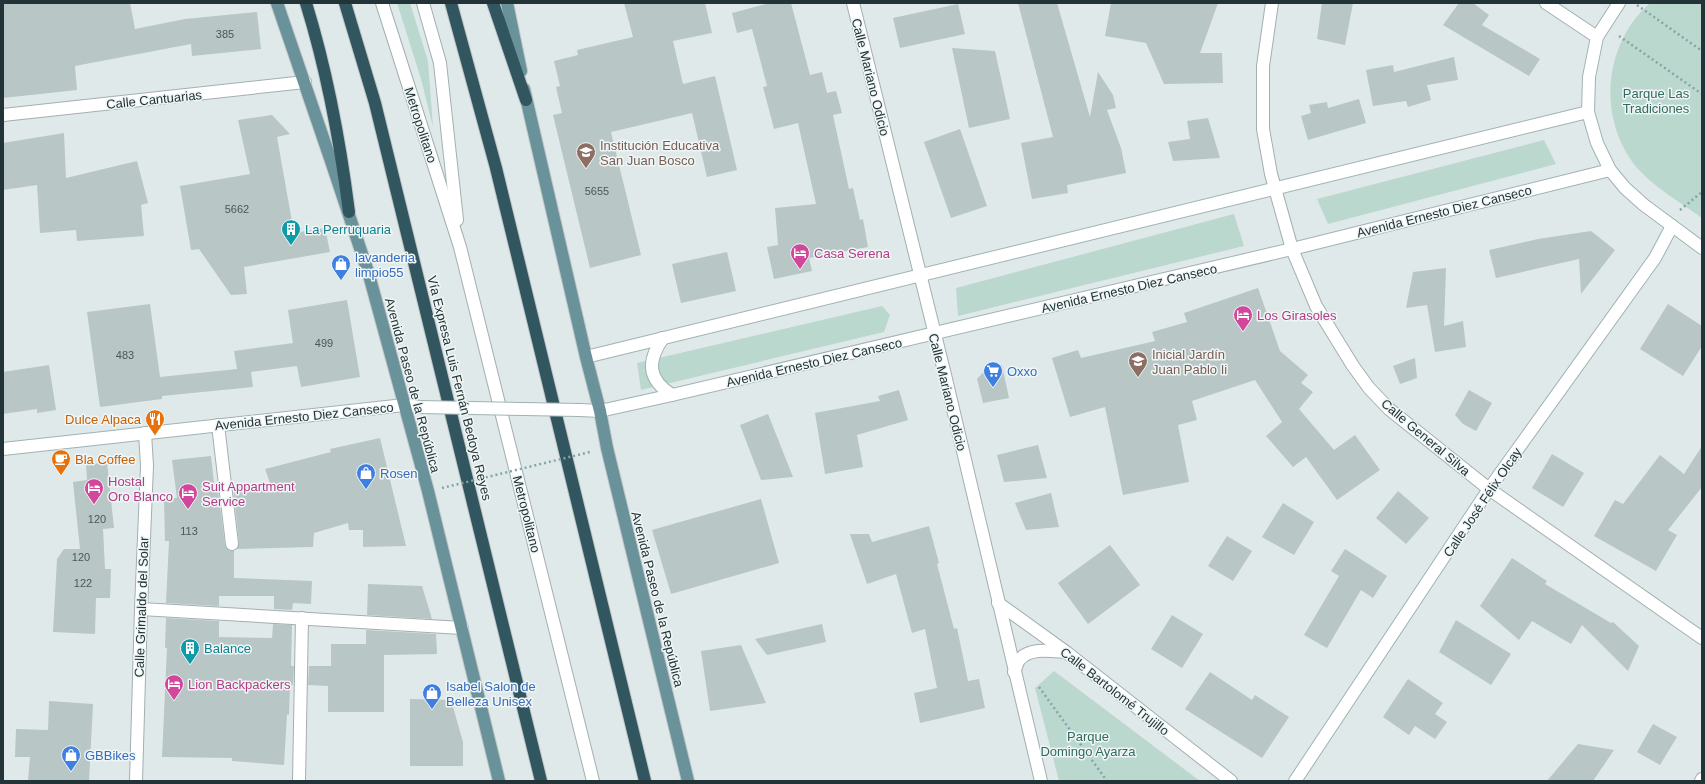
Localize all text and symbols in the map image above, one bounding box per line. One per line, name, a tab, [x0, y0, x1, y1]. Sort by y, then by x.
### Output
street label: Calle Mariano Odicio	[849, 17, 892, 137]
house number: 385	[216, 28, 234, 40]
street label: Metropolitano	[401, 85, 440, 165]
park label: Parque Las Tradiciones	[1623, 86, 1690, 116]
street label: Calle Cantuarias	[105, 87, 203, 112]
place label: Institución Educativa San Juan Bosco	[600, 138, 720, 168]
school or university icon: Institución Educativa San Juan Bosco	[575, 141, 597, 169]
street label: Avenida Ernesto Diez Canseco	[1355, 182, 1533, 240]
house number: 5655	[585, 185, 609, 197]
house number: 5662	[225, 203, 249, 215]
building icon: La Perruquaria	[280, 218, 302, 246]
place label: La Perruquaria	[305, 222, 392, 237]
hotel icon: Casa Serena	[789, 242, 811, 270]
place label: Casa Serena	[814, 246, 891, 261]
place label: lavanderia limpio55	[355, 250, 416, 280]
shop icon: lavanderia limpio55	[330, 253, 352, 281]
street label: Avenida Ernesto Diez Canseco	[1040, 261, 1218, 316]
street label: Vía Expresa Luis Fernán Bedoya Reyes	[424, 274, 495, 503]
street label: Avenida Paseo de la República	[382, 296, 443, 475]
hotel icon: Los Girasoles	[1232, 304, 1254, 332]
place label: Los Girasoles	[1257, 308, 1337, 323]
street label: Calle Mariano Odicio	[926, 332, 969, 452]
street label: Avenida Ernesto Diez Canseco	[725, 335, 903, 390]
house number: 499	[315, 337, 333, 349]
place label: Inicial Jardín Juan Pablo Ii	[1152, 347, 1227, 377]
house number: 483	[116, 349, 134, 361]
school or university icon: Inicial Jardín Juan Pablo Ii	[1127, 350, 1149, 378]
supermarket icon: Oxxo	[982, 360, 1004, 388]
place label: Oxxo	[1007, 364, 1037, 379]
street label: Calle General Silva	[1378, 396, 1474, 479]
street label: Avenida Ernesto Diez Canseco	[214, 400, 394, 433]
restaurant icon: Dulce Alpaca	[144, 408, 166, 436]
place label: Dulce Alpaca	[65, 412, 142, 427]
street label: Calle José Félix Olcay	[1440, 444, 1525, 560]
cafe icon: Bla Coffee	[50, 448, 72, 476]
place label: Bla Coffee	[75, 452, 135, 467]
shop icon: Rosen	[355, 462, 377, 490]
place label: Rosen	[380, 466, 418, 481]
place label: Hostal Oro Blanco	[108, 474, 173, 504]
street label: Metropolitano	[510, 474, 543, 554]
hotel icon: Hostal Oro Blanco	[83, 477, 105, 505]
place label: Suit Appartment Service	[202, 479, 295, 509]
hotel icon: Suit Appartment Service	[177, 482, 199, 510]
street label: Avenida Paseo de la República	[628, 510, 687, 689]
house number: 120	[88, 513, 106, 525]
house number: 113	[180, 525, 198, 537]
street label: Calle Grimaldo del Solar	[132, 536, 151, 678]
house number: 120	[72, 551, 90, 563]
house number: 122	[74, 577, 92, 589]
building icon: Balance	[179, 637, 201, 665]
place label: Balance	[204, 641, 251, 656]
street label: Calle Bartolomé Trujillo	[1057, 644, 1172, 738]
hotel icon: Lion Backpackers	[163, 673, 185, 701]
place label: Lion Backpackers	[188, 677, 291, 692]
place label: Isabel Salon de Belleza Unisex	[446, 679, 536, 709]
shop icon: Isabel Salon de Belleza Unisex	[421, 682, 443, 710]
park label: Parque Domingo Ayarza	[1040, 729, 1136, 759]
shop icon: GBBikes	[60, 744, 82, 772]
place label: GBBikes	[85, 748, 136, 763]

